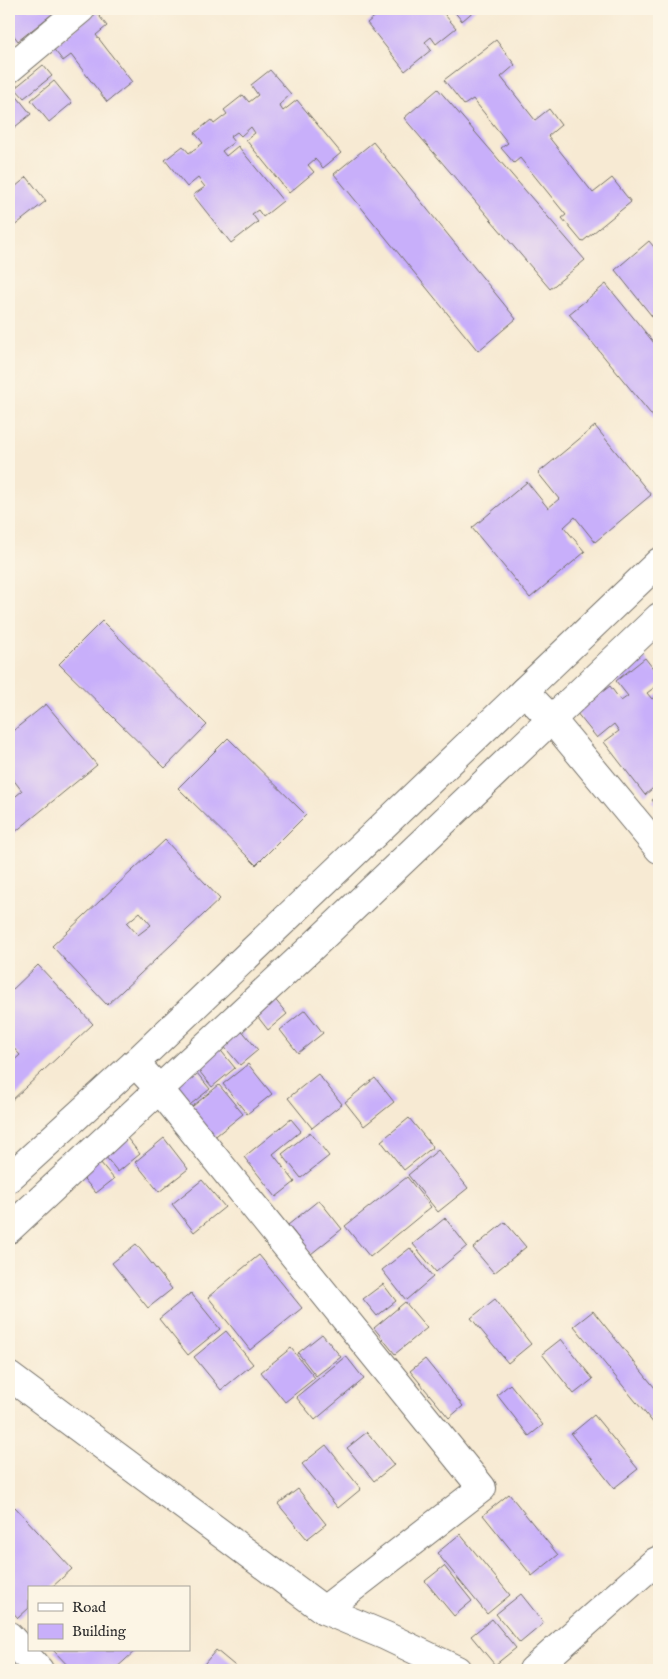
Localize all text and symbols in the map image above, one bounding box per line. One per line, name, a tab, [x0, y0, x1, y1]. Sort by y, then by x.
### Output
legend	[28, 1586, 190, 1652]
text: Road	[72, 1598, 107, 1617]
text: Building	[72, 1622, 127, 1641]

